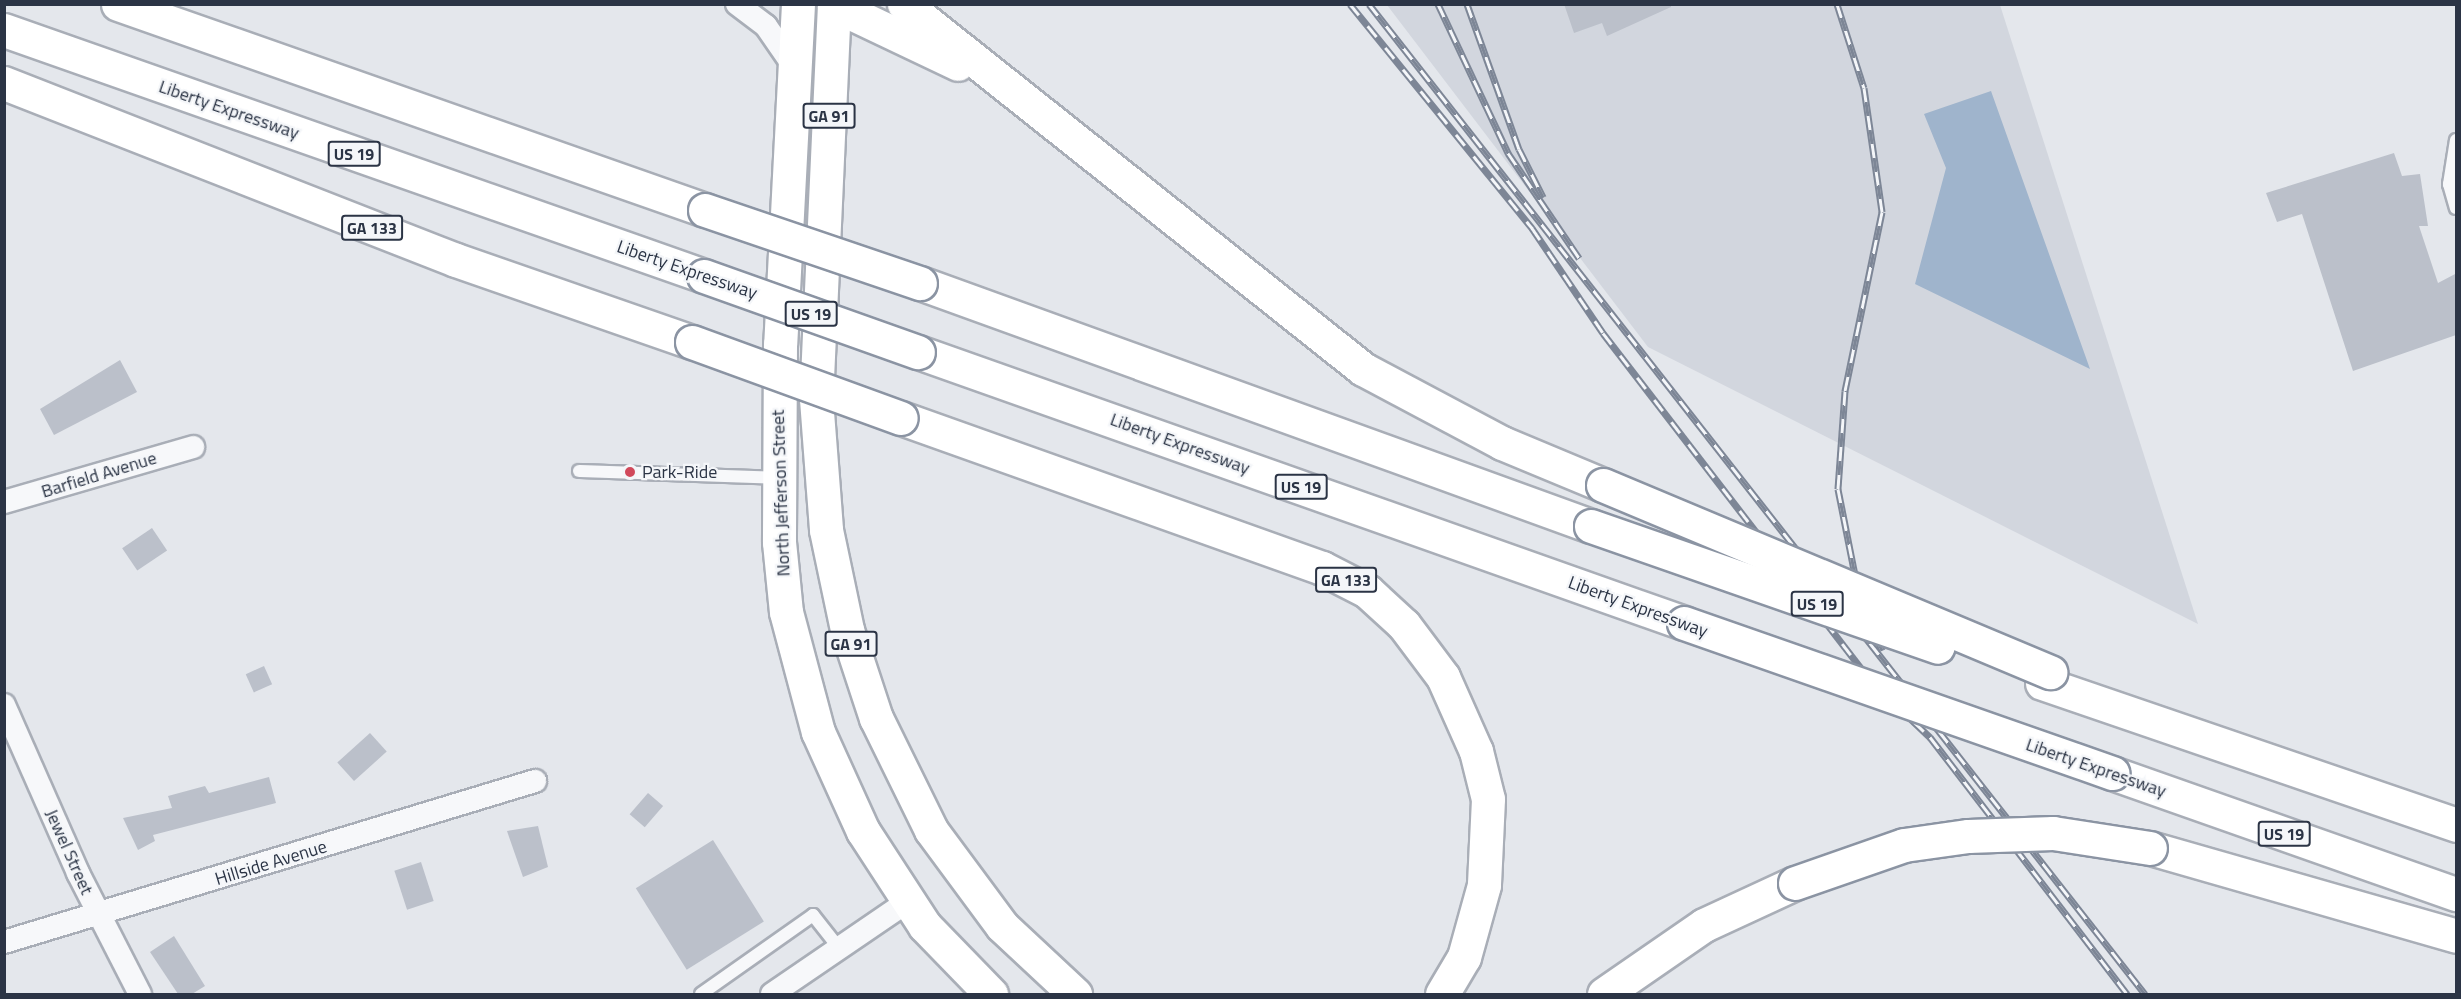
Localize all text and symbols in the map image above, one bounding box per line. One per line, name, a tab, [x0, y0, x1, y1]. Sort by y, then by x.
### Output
street label: Liberty Expressway	[156, 76, 302, 144]
road number: GA 91	[802, 103, 856, 129]
road number: US 19	[327, 141, 381, 167]
road number: GA 133	[340, 215, 404, 241]
street label: Liberty Expressway	[614, 236, 760, 304]
road number: US 19	[784, 301, 838, 327]
street label: North Jefferson Street	[767, 409, 795, 577]
street label: Liberty Expressway	[1107, 409, 1253, 479]
street label: Barfield Avenue	[39, 447, 159, 503]
place label: Park-Ride	[642, 461, 717, 483]
marker: Park-Ride	[623, 465, 637, 479]
road number: US 19	[1274, 474, 1328, 500]
road number: GA 133	[1314, 567, 1378, 593]
street label: Liberty Expressway	[1565, 572, 1711, 642]
road number: US 19	[1790, 591, 1844, 617]
road number: GA 91	[824, 631, 878, 657]
street label: Liberty Expressway	[2023, 734, 2169, 802]
street label: Jewel Street	[41, 806, 97, 898]
road number: US 19	[2257, 821, 2311, 847]
street label: Hillside Avenue	[213, 836, 329, 890]

